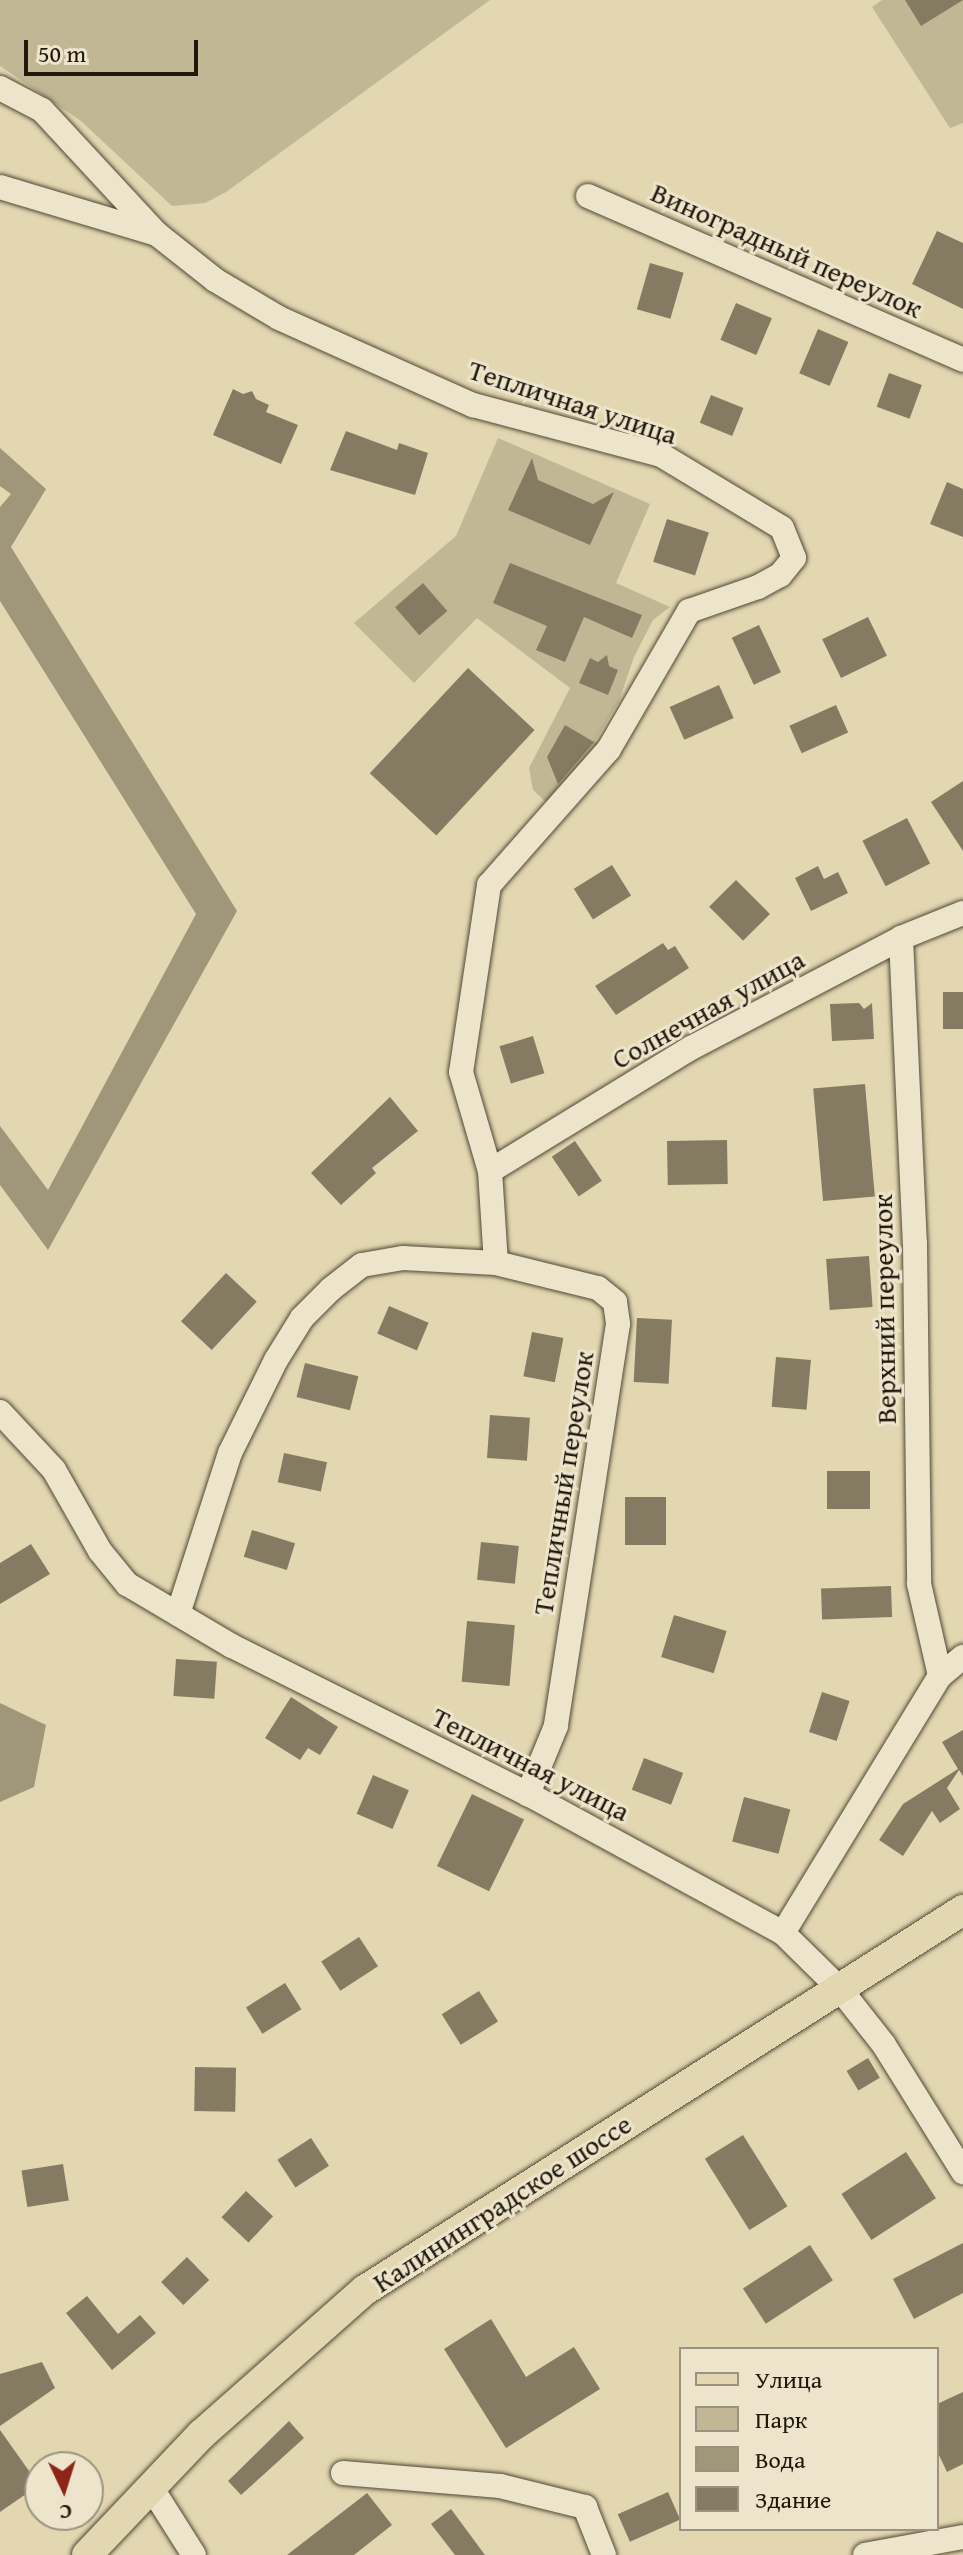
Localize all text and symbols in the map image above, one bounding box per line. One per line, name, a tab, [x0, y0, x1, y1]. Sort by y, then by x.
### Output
scale bar	[28, 24, 202, 74]
text: 50 m	[38, 36, 86, 71]
street label: Виноградный переулок	[646, 175, 928, 325]
street label: Тепличная улица	[465, 352, 681, 452]
street label: Солнечная улица	[606, 942, 810, 1076]
street label: Верхний переулок	[865, 1194, 903, 1424]
street label: Тепличный переулок	[526, 1349, 600, 1617]
street label: Тепличная улица	[427, 1700, 635, 1828]
street label: Калининградское шоссе	[366, 2107, 638, 2299]
legend	[679, 2347, 939, 2531]
text: Улица	[755, 2362, 822, 2397]
text: Парк	[755, 2402, 807, 2437]
text: Вода	[755, 2442, 805, 2477]
north arrow	[24, 2451, 104, 2531]
text: Здание	[755, 2482, 831, 2517]
text: С	[58, 2497, 73, 2529]

